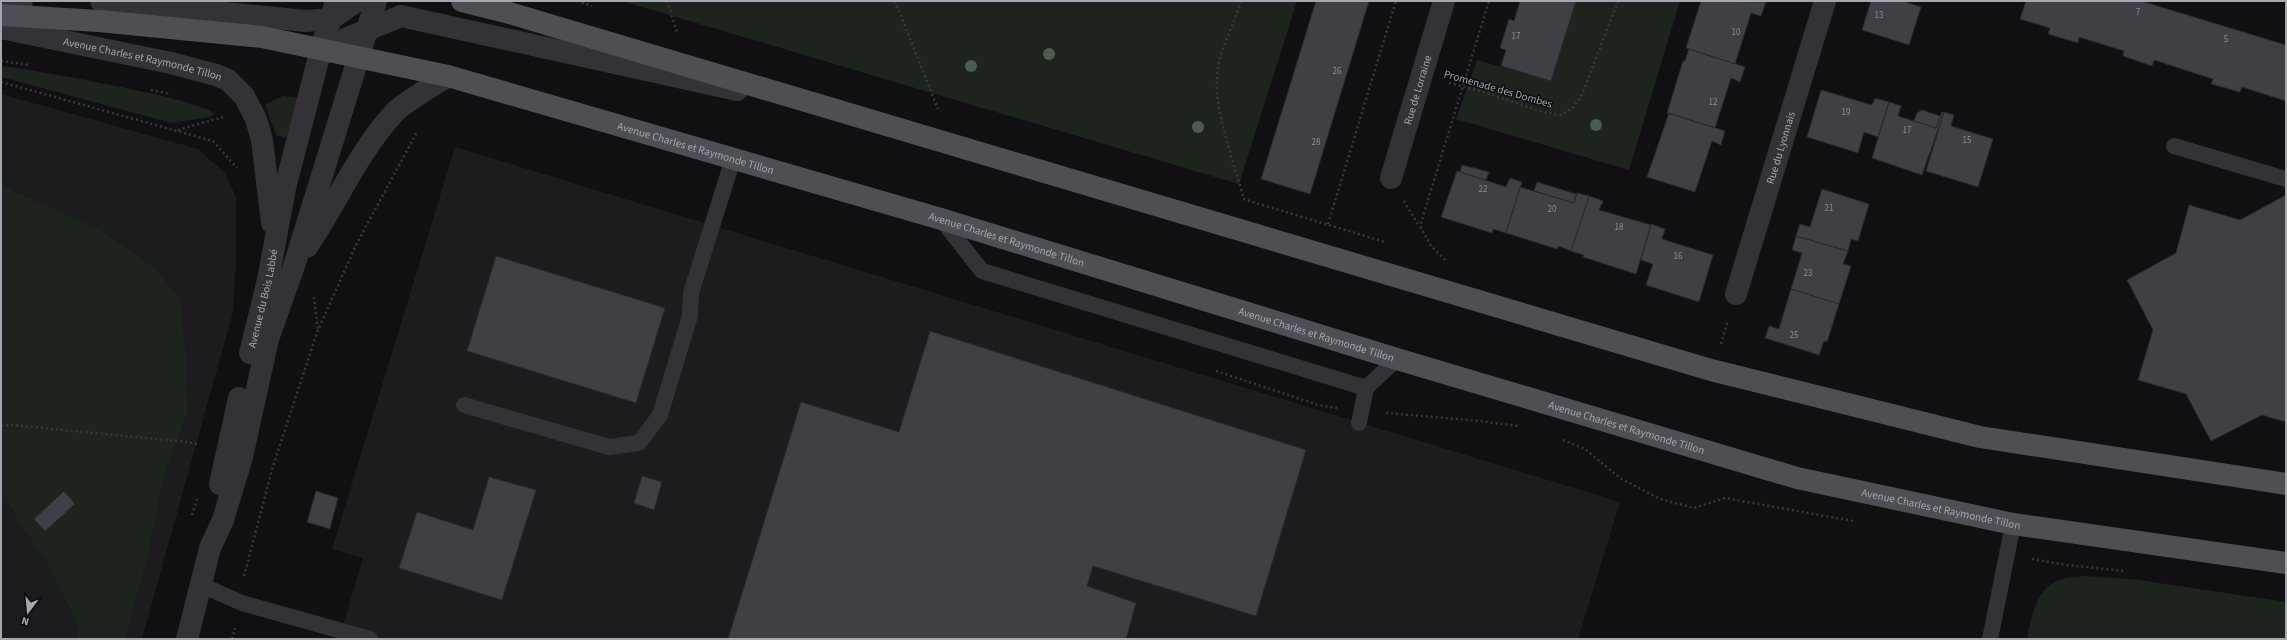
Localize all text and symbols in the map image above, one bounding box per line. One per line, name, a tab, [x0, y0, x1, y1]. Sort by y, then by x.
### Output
house number: 7	[2136, 6, 2141, 19]
house number: 13	[1875, 9, 1884, 22]
house number: 10	[1732, 26, 1741, 39]
house number: 17	[1512, 30, 1521, 43]
house number: 5	[2224, 33, 2229, 46]
street label: Avenue Charles et Raymonde Tillon	[62, 34, 224, 84]
street label: Rue de Lorraine	[1400, 53, 1435, 127]
house number: 26	[1333, 65, 1342, 78]
street label: Promenade des Dombes	[1442, 66, 1554, 112]
house number: 12	[1709, 96, 1718, 109]
house number: 19	[1842, 106, 1851, 119]
street label: Rue du Lyonnais	[1762, 109, 1799, 186]
street label: Avenue Charles et Raymonde Tillon	[616, 118, 776, 178]
house number: 17	[1903, 124, 1912, 137]
house number: 15	[1963, 134, 1972, 147]
house number: 28	[1312, 136, 1321, 149]
house number: 22	[1479, 183, 1488, 196]
house number: 21	[1825, 202, 1833, 215]
house number: 20	[1548, 203, 1557, 216]
street label: Avenue Charles et Raymonde Tillon	[927, 208, 1086, 270]
house number: 18	[1615, 221, 1624, 234]
street label: Avenue du Bois Labbé	[244, 247, 281, 349]
house number: 16	[1674, 250, 1683, 263]
house number: 23	[1804, 267, 1813, 280]
street label: Avenue Charles et Raymonde Tillon	[1237, 303, 1396, 365]
house number: 25	[1790, 329, 1799, 342]
street label: Avenue Charles et Raymonde Tillon	[1547, 397, 1707, 458]
street label: Avenue Charles et Raymonde Tillon	[1860, 484, 2022, 533]
north arrow	[8, 592, 48, 632]
text: N	[20, 613, 31, 629]

